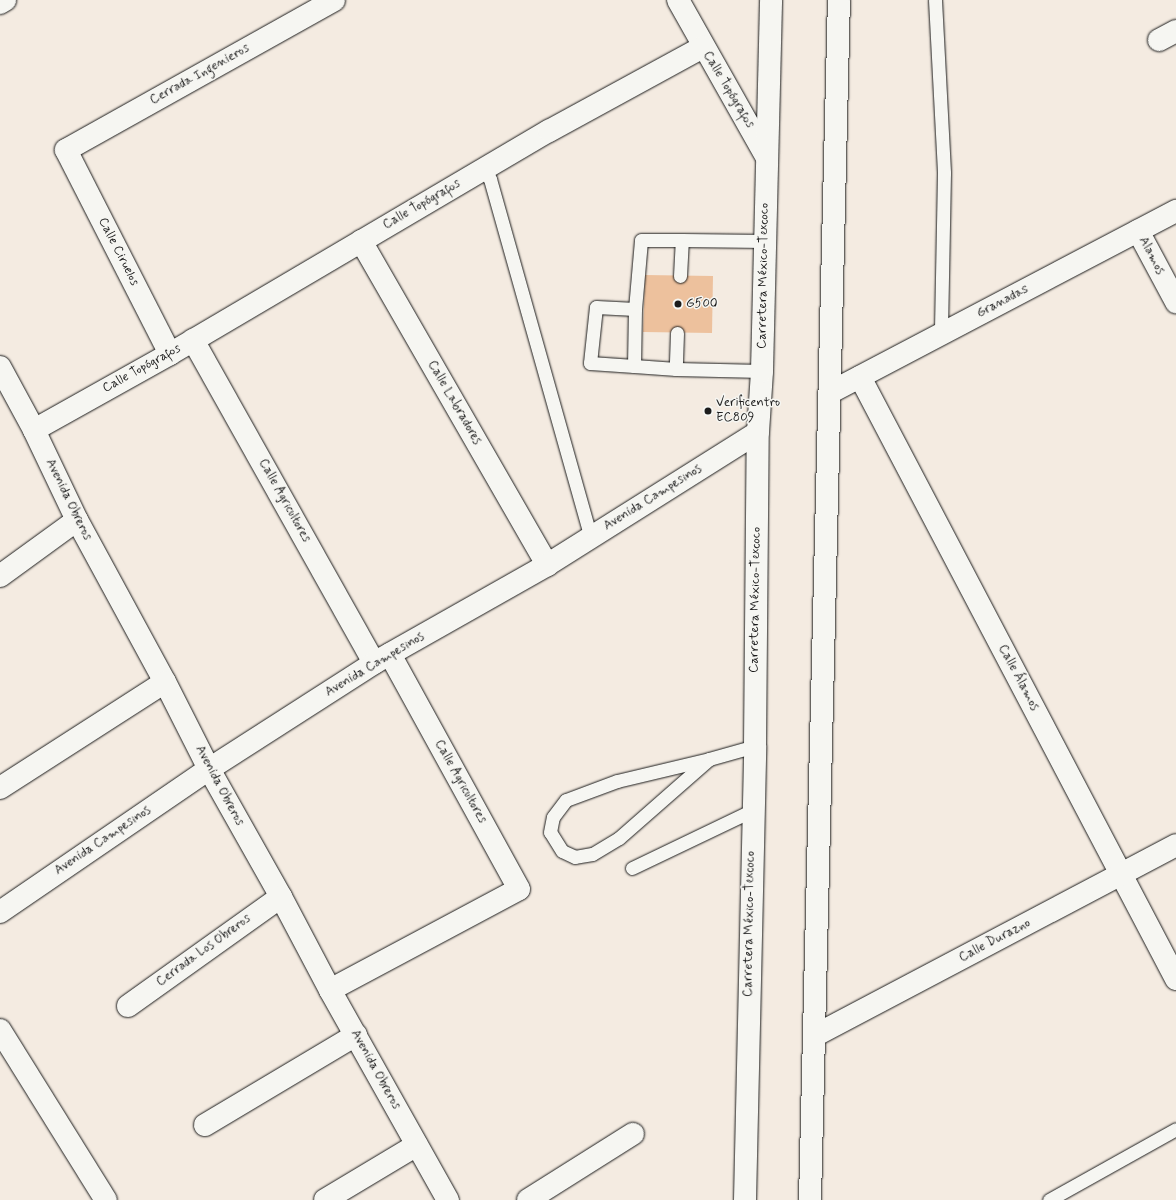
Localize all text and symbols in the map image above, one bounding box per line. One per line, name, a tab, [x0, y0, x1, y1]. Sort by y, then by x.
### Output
street label: Cerrada Ingenieros	[148, 41, 252, 109]
street label: Calle Topógrafos	[699, 48, 757, 132]
street label: Calle Topógrafos	[380, 176, 464, 234]
street label: Carretera México-Texcoco	[755, 202, 773, 350]
street label: Calle Ciruelos	[95, 216, 141, 288]
street label: Alamos	[1135, 234, 1167, 278]
street label: Granadas	[974, 282, 1032, 322]
place label: G500	[686, 296, 718, 312]
marker: G500	[673, 299, 683, 309]
street label: Calle Topógrafos	[100, 341, 184, 397]
street label: Calle Labradores	[424, 359, 484, 447]
place label: Verificentro EC809	[716, 396, 780, 427]
marker: Verificentro EC809	[703, 406, 713, 416]
street label: Calle Agricultores	[254, 455, 314, 547]
street label: Avenida Obreros	[41, 456, 95, 544]
street label: Avenida Campesinos	[601, 461, 705, 535]
street label: Carretera México-Texcoco	[747, 526, 765, 674]
street label: Avenida Campesinos	[322, 629, 428, 701]
street label: Calle Álamos	[994, 642, 1042, 714]
street label: Calle Agricultores	[430, 736, 490, 828]
street label: Avenida Obreros	[191, 743, 247, 829]
street label: Avenida Campesinos	[52, 803, 154, 879]
street label: Carretera México-Texcoco	[741, 850, 759, 998]
street label: Cerrada Los Obreros	[153, 911, 255, 991]
street label: Calle Durazno	[958, 916, 1032, 966]
street label: Avenida Obreros	[346, 1027, 404, 1113]

